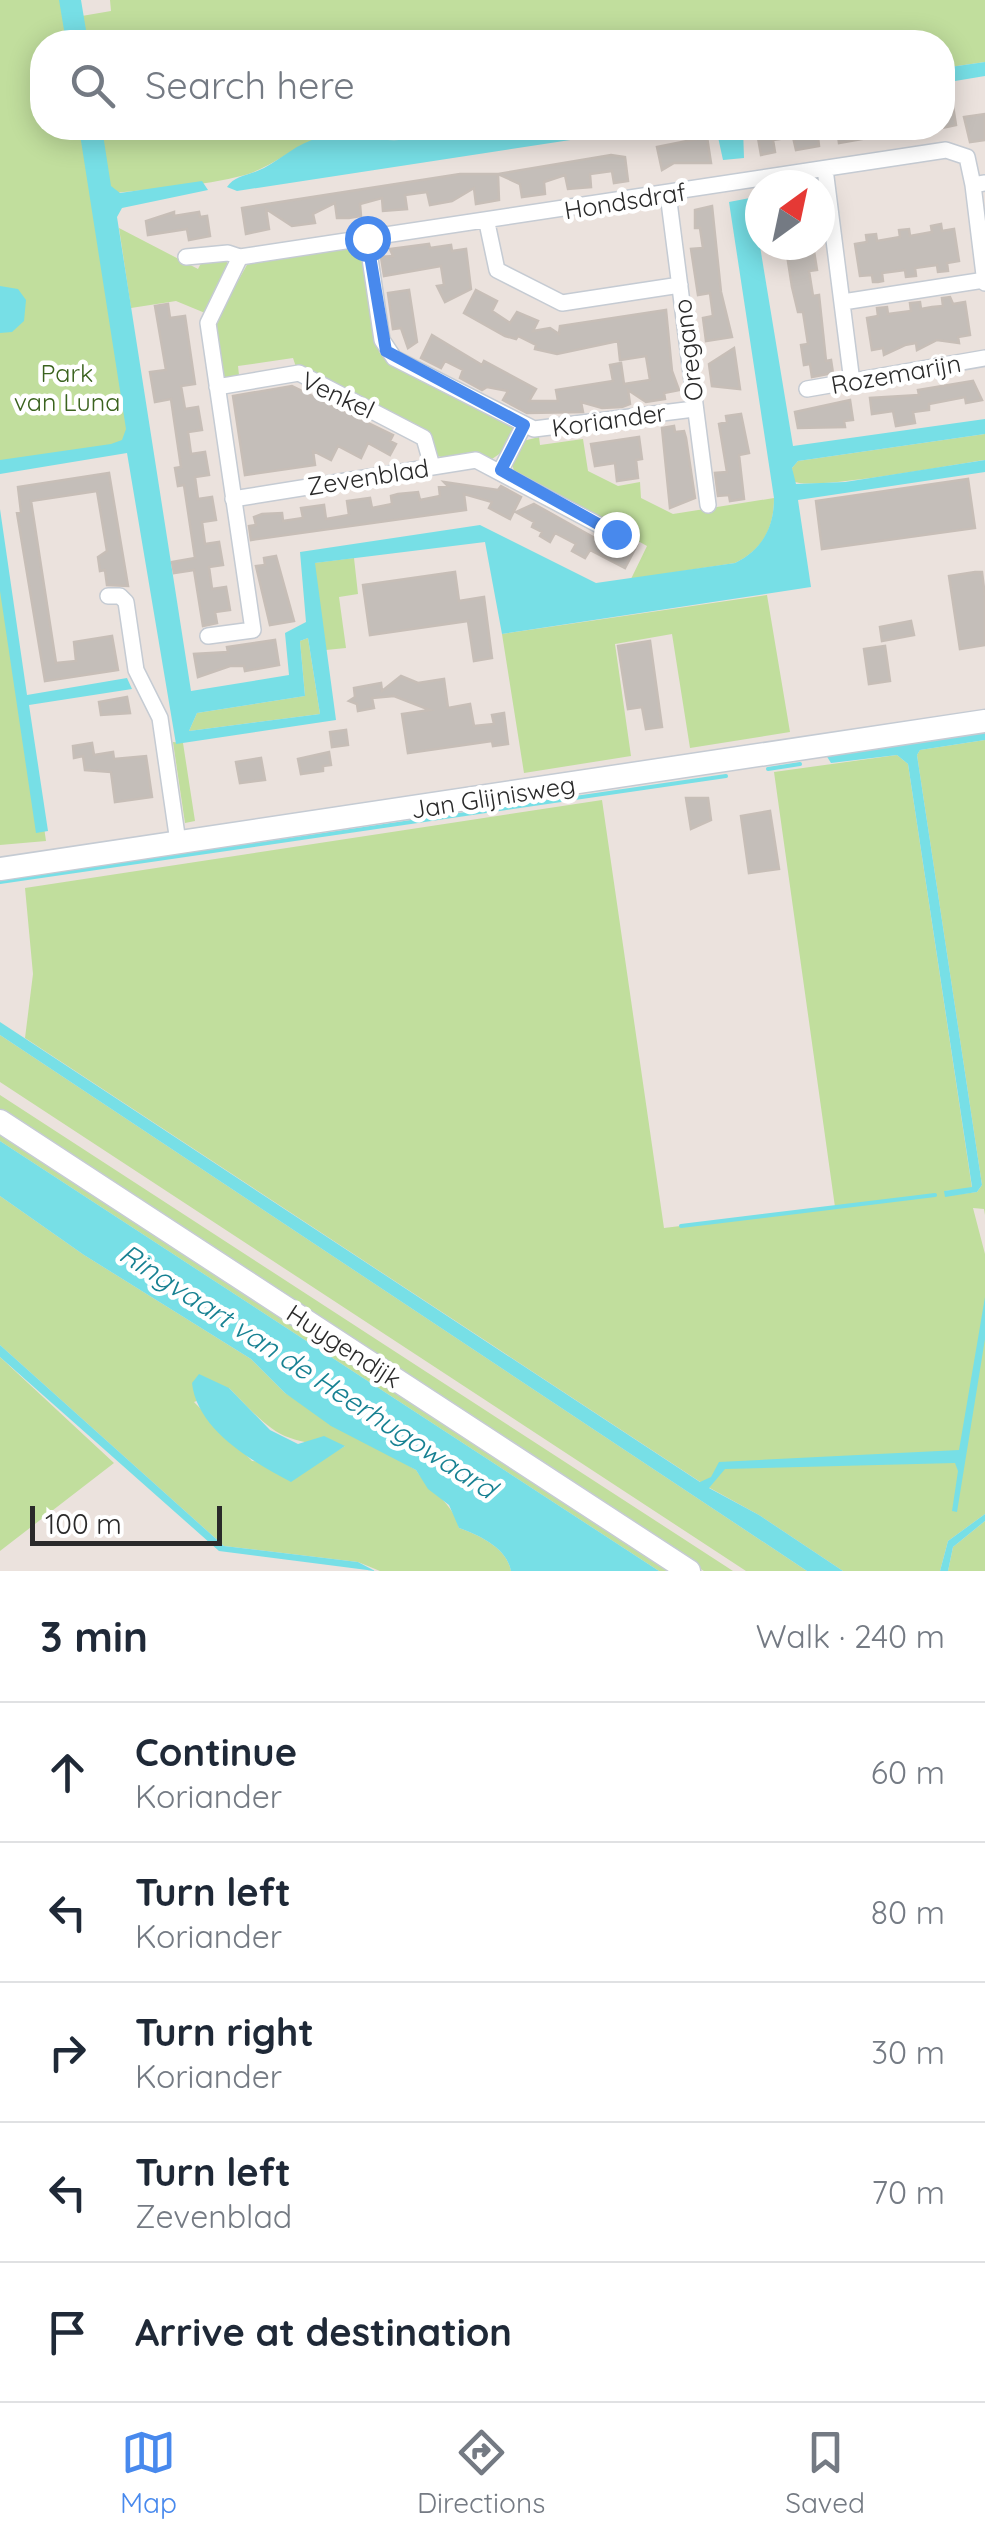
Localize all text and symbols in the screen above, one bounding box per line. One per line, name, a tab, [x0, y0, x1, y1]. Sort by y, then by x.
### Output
search box	[30, 30, 955, 140]
icon: search	[65, 58, 120, 113]
text: Search here	[145, 61, 355, 109]
north arrow	[745, 170, 835, 260]
street label: Hondsdraf	[562, 176, 688, 225]
route start	[345, 216, 391, 262]
street label: Oregano	[666, 297, 709, 403]
street label: Rozemarijn	[828, 347, 963, 400]
park label: Park van Luna	[14, 357, 120, 417]
street label: Venkel	[297, 364, 380, 425]
street label: Koriander	[550, 396, 668, 443]
street label: Zevenblad	[305, 452, 431, 501]
route end	[594, 512, 640, 558]
street label: Jan Glijnisweg	[409, 768, 577, 825]
water label: Ringvaart van de Heerhugowaard	[113, 1236, 506, 1507]
street label: Huygendijk	[281, 1297, 407, 1394]
scale bar	[30, 1501, 222, 1546]
text: 100 m	[45, 1506, 122, 1541]
text: 3 min	[40, 1610, 148, 1663]
text: Walk · 240 m	[756, 1616, 945, 1656]
text: Continue	[135, 1728, 297, 1776]
icon: ahead	[40, 1745, 95, 1800]
text: 60 m	[871, 1752, 945, 1792]
text: Koriander	[135, 1776, 282, 1816]
text: Turn left	[135, 1868, 291, 1916]
icon: left	[40, 1885, 95, 1940]
text: 80 m	[871, 1892, 945, 1932]
text: Koriander	[135, 1916, 282, 1956]
text: Turn right	[135, 2008, 314, 2056]
icon: right	[40, 2025, 95, 2080]
text: 30 m	[871, 2032, 945, 2072]
text: Koriander	[135, 2056, 282, 2096]
text: Turn left	[135, 2148, 291, 2196]
icon: left	[40, 2165, 95, 2220]
text: 70 m	[872, 2172, 945, 2212]
text: Zevenblad	[135, 2196, 292, 2236]
icon: arrive	[40, 2305, 95, 2360]
text: Arrive at destination	[135, 2308, 512, 2356]
tab: Map	[120, 2425, 177, 2520]
tab: Directions	[417, 2425, 545, 2520]
tab: Saved	[785, 2425, 865, 2520]

